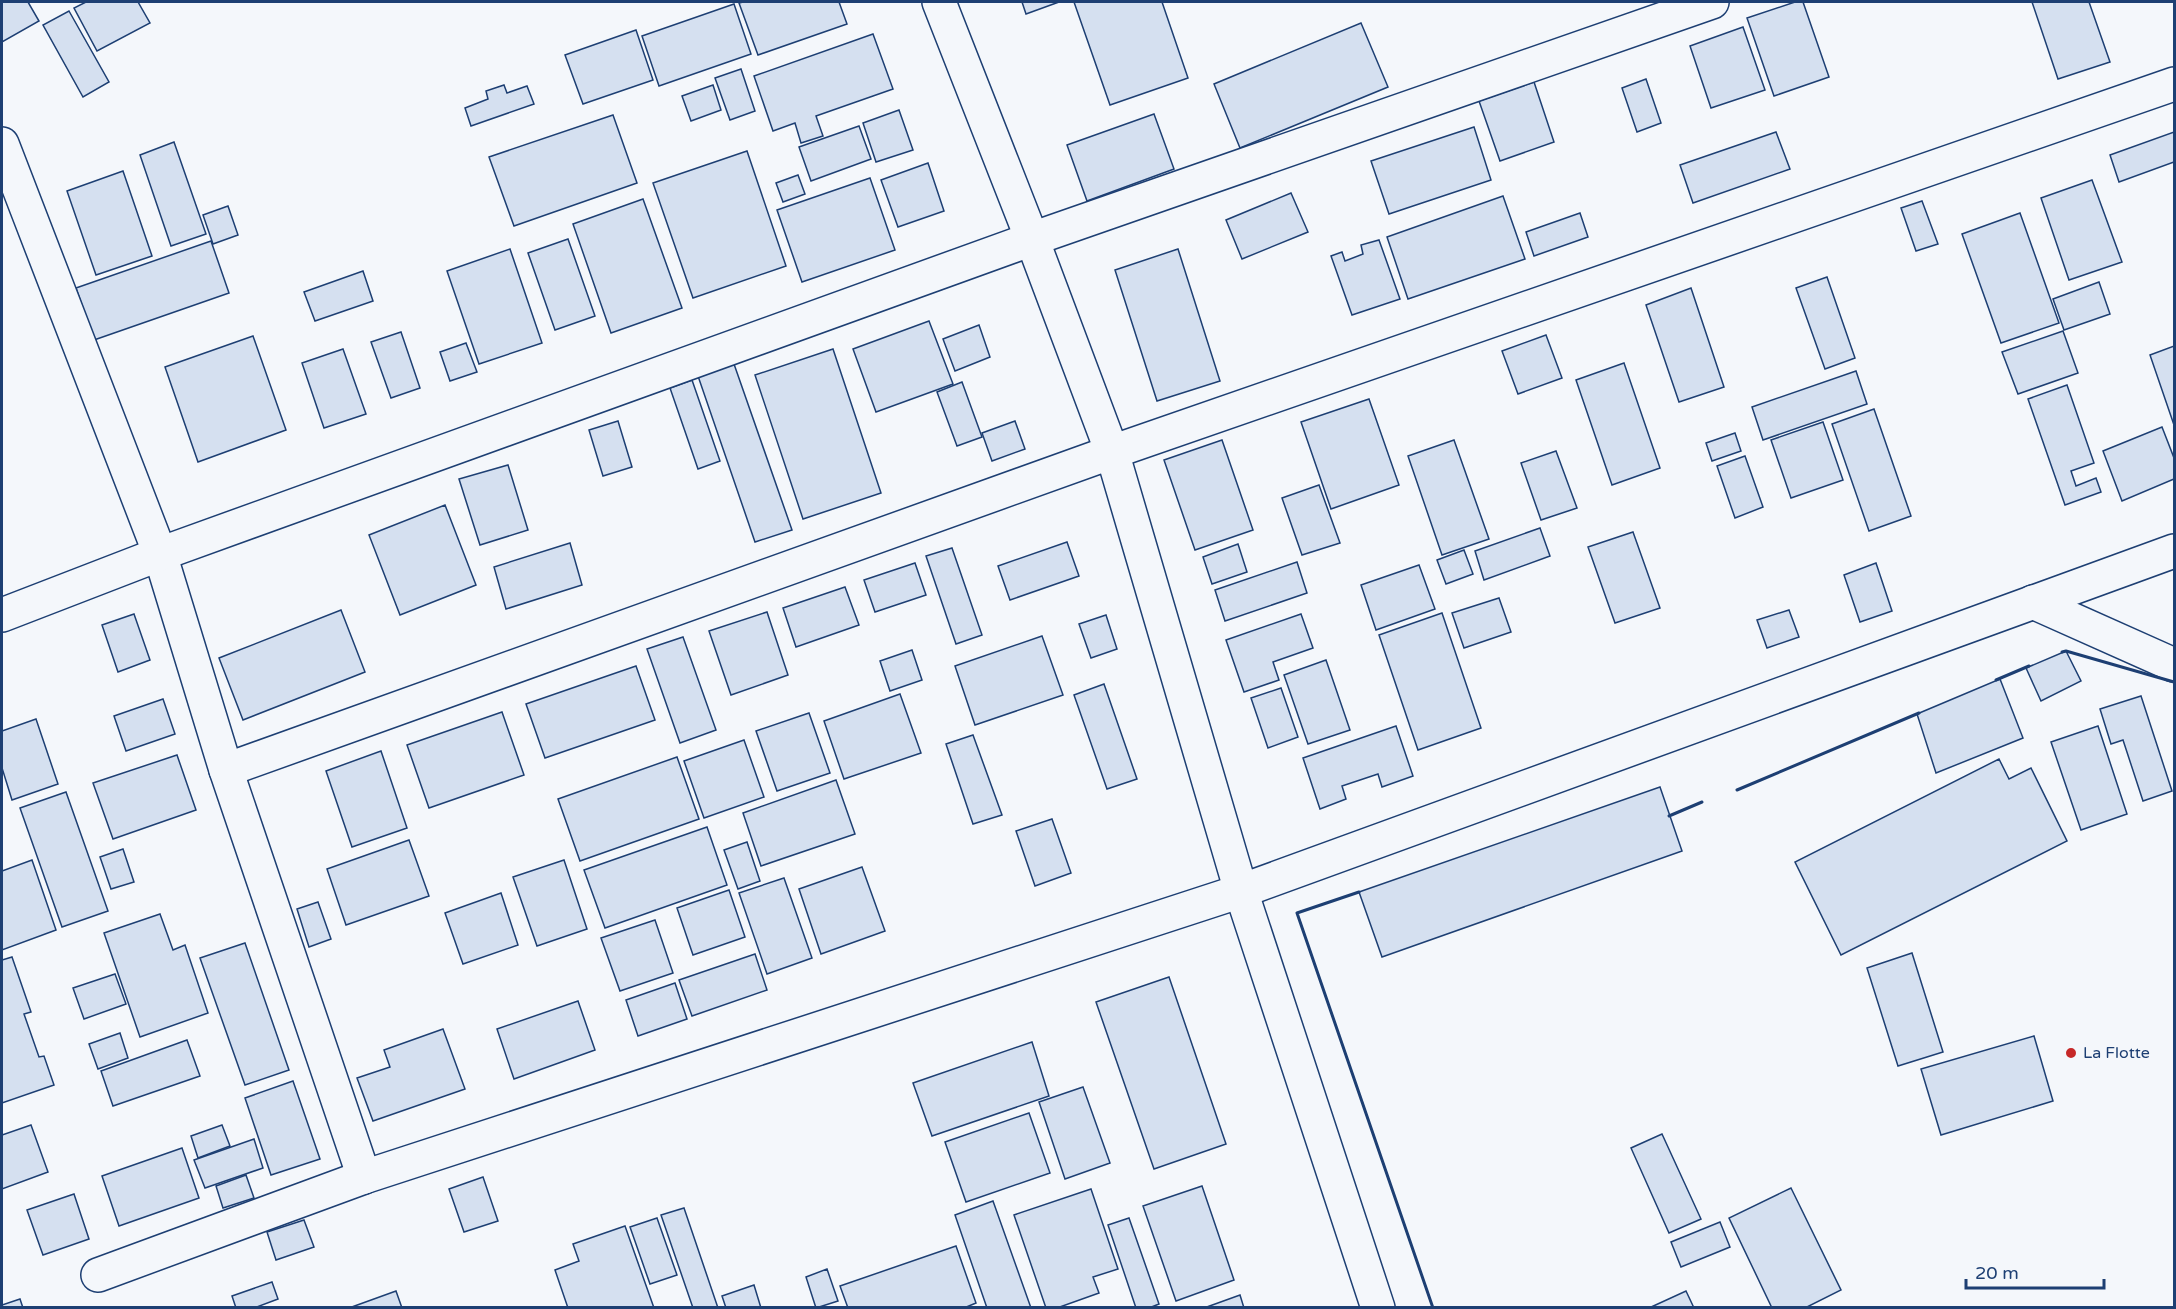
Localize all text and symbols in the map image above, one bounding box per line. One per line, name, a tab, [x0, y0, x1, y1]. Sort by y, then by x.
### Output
place label: La Flotte	[2083, 1043, 2150, 1063]
marker: La Flotte	[2064, 1046, 2078, 1060]
scale bar	[1966, 1252, 2104, 1290]
text: 20 m	[1975, 1262, 2019, 1284]

